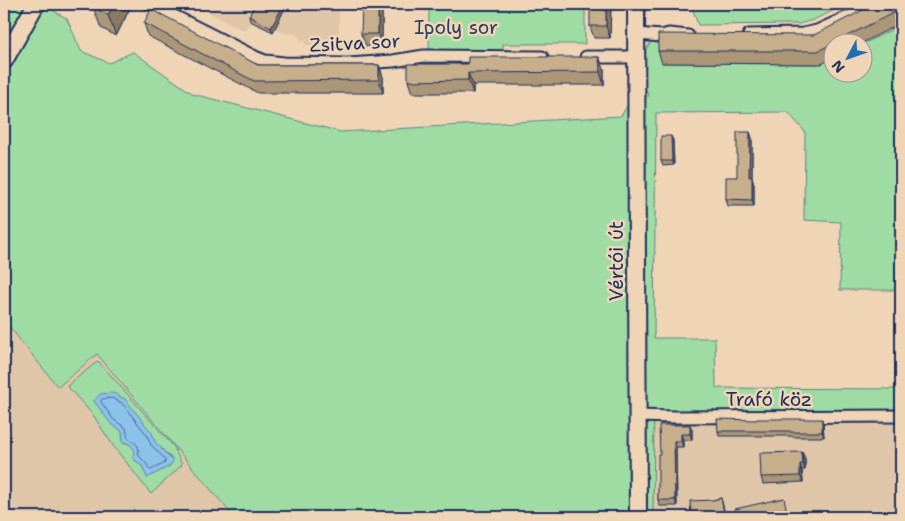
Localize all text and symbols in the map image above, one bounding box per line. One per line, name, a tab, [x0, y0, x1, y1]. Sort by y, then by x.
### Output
park label: Ipoly sor	[414, 15, 498, 40]
street label: Zsitva sor	[309, 28, 401, 58]
north arrow	[822, 32, 872, 82]
text: N	[828, 56, 849, 77]
street label: Vértói út	[604, 221, 629, 301]
street label: Trafó köz	[726, 387, 812, 412]

